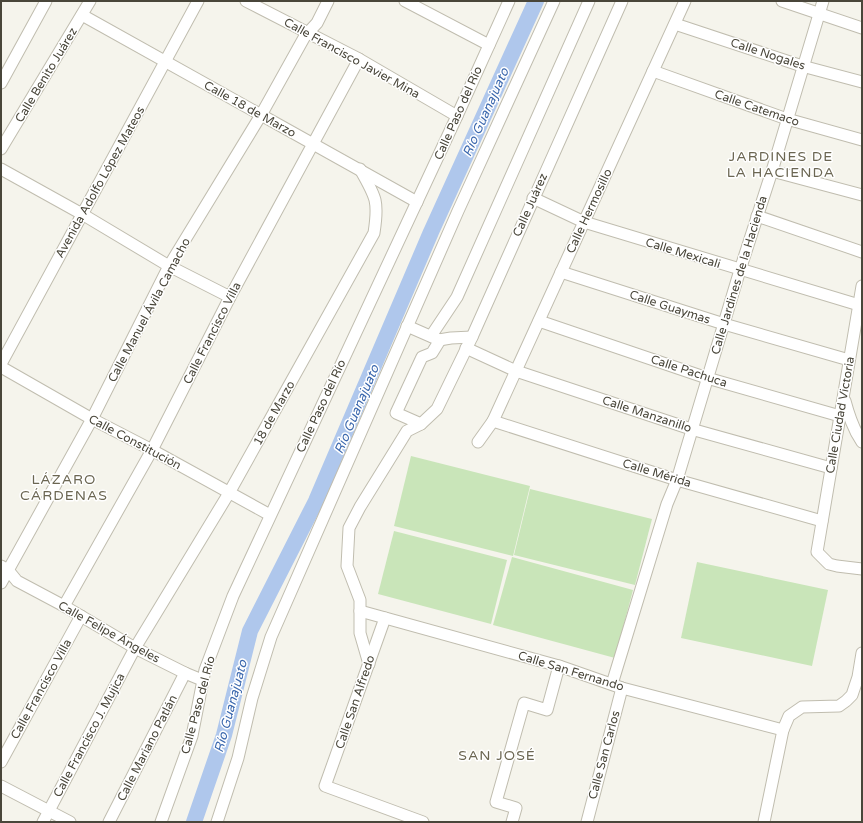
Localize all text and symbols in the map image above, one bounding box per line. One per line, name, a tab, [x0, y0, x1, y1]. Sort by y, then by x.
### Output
street label: Calle Francisco Javier Mina	[282, 15, 422, 101]
street label: Calle Benito Juárez	[12, 25, 80, 125]
street label: Calle Nogales	[729, 35, 807, 73]
street label: Calle Paso del Río	[431, 64, 485, 162]
water label: Río Guanajuato	[459, 65, 513, 159]
street label: Calle 18 de Marzo	[202, 78, 298, 140]
street label: Calle Catemaco	[713, 87, 801, 129]
street label: Avenida Adolfo López Mateos	[52, 104, 148, 260]
district label: JARDINES DE LA HACIENDA	[727, 148, 835, 181]
street label: Calle Hermosillo	[563, 167, 615, 255]
street label: Calle Juárez	[510, 171, 550, 239]
street label: Calle Jardines de la Hacienda	[708, 194, 770, 356]
street label: Calle Manuel Ávila Camacho	[105, 235, 193, 385]
street label: Calle Mexicali	[644, 235, 722, 271]
street label: Calle Francisco Villa	[180, 280, 244, 386]
street label: Calle Guaymas	[628, 287, 712, 327]
street label: Calle Pachuca	[649, 352, 729, 390]
street label: Calle Ciudad Victoria	[823, 356, 857, 474]
street label: Calle Paso del Río	[293, 357, 349, 455]
water label: Río Guanajuato	[331, 361, 383, 456]
street label: 18 de Marzo	[250, 378, 298, 448]
street label: Calle Manzanillo	[601, 393, 693, 435]
street label: Calle Constitución	[86, 412, 184, 472]
street label: Calle Mérida	[621, 456, 693, 490]
district label: LÁZARO CÁRDENAS	[20, 471, 108, 504]
street label: Calle Felipe Ángeles	[56, 598, 163, 666]
street label: Calle Francisco Villa	[8, 636, 74, 742]
street label: Calle San Fernando	[516, 648, 626, 694]
street label: Calle San Alfredo	[332, 653, 378, 751]
street label: Calle Paso del Río	[178, 654, 218, 756]
water label: Río Guanajuato	[211, 657, 251, 754]
street label: Calle Francisco J. Mujica	[50, 671, 128, 799]
street label: Calle Mariano Patlán	[114, 693, 180, 803]
street label: Calle San Carlos	[585, 709, 623, 801]
district label: SAN JOSÉ	[458, 747, 536, 764]

